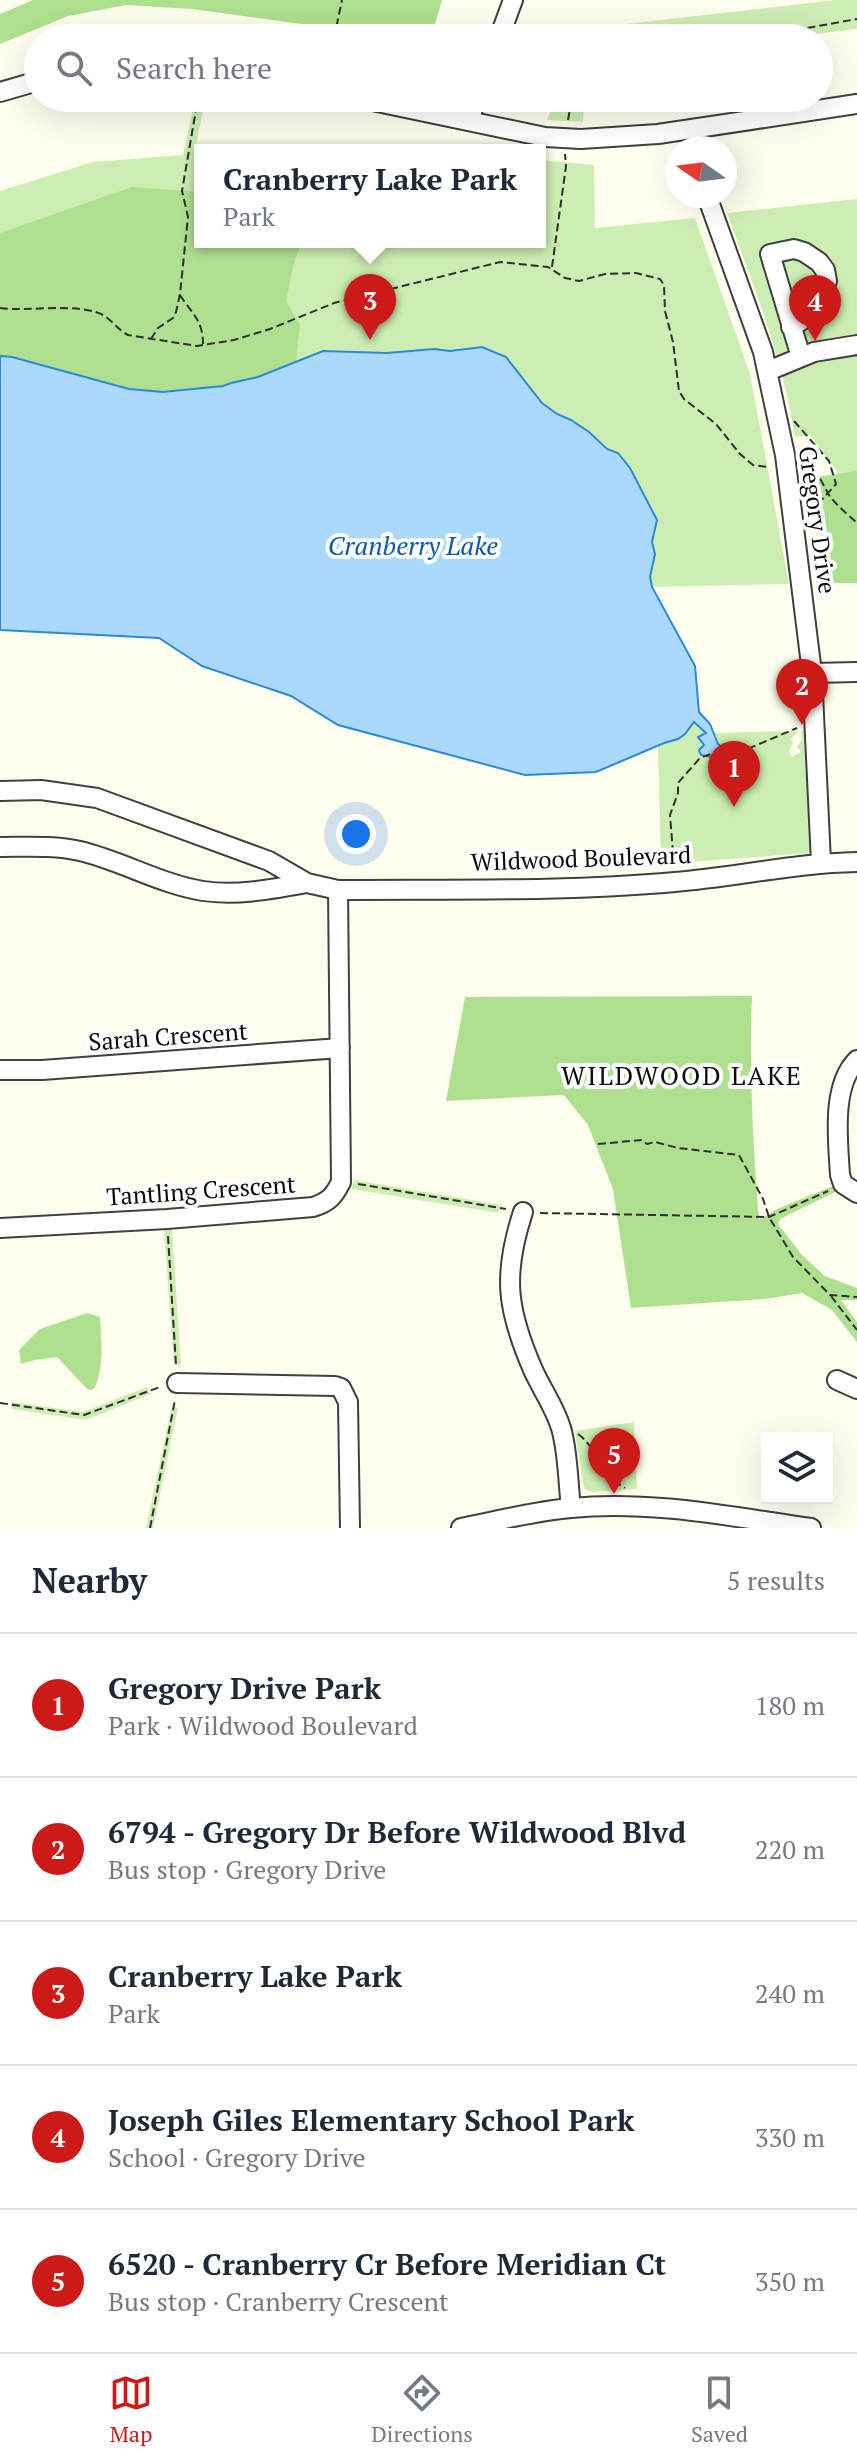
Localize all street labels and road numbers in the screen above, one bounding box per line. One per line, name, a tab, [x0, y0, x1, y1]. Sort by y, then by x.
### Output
street label: Gregory Drive	[792, 444, 844, 596]
street label: Wildwood Boulevard	[470, 838, 692, 878]
street label: Sarah Crescent	[87, 1014, 249, 1058]
street label: Tantling Crescent	[105, 1167, 297, 1213]

